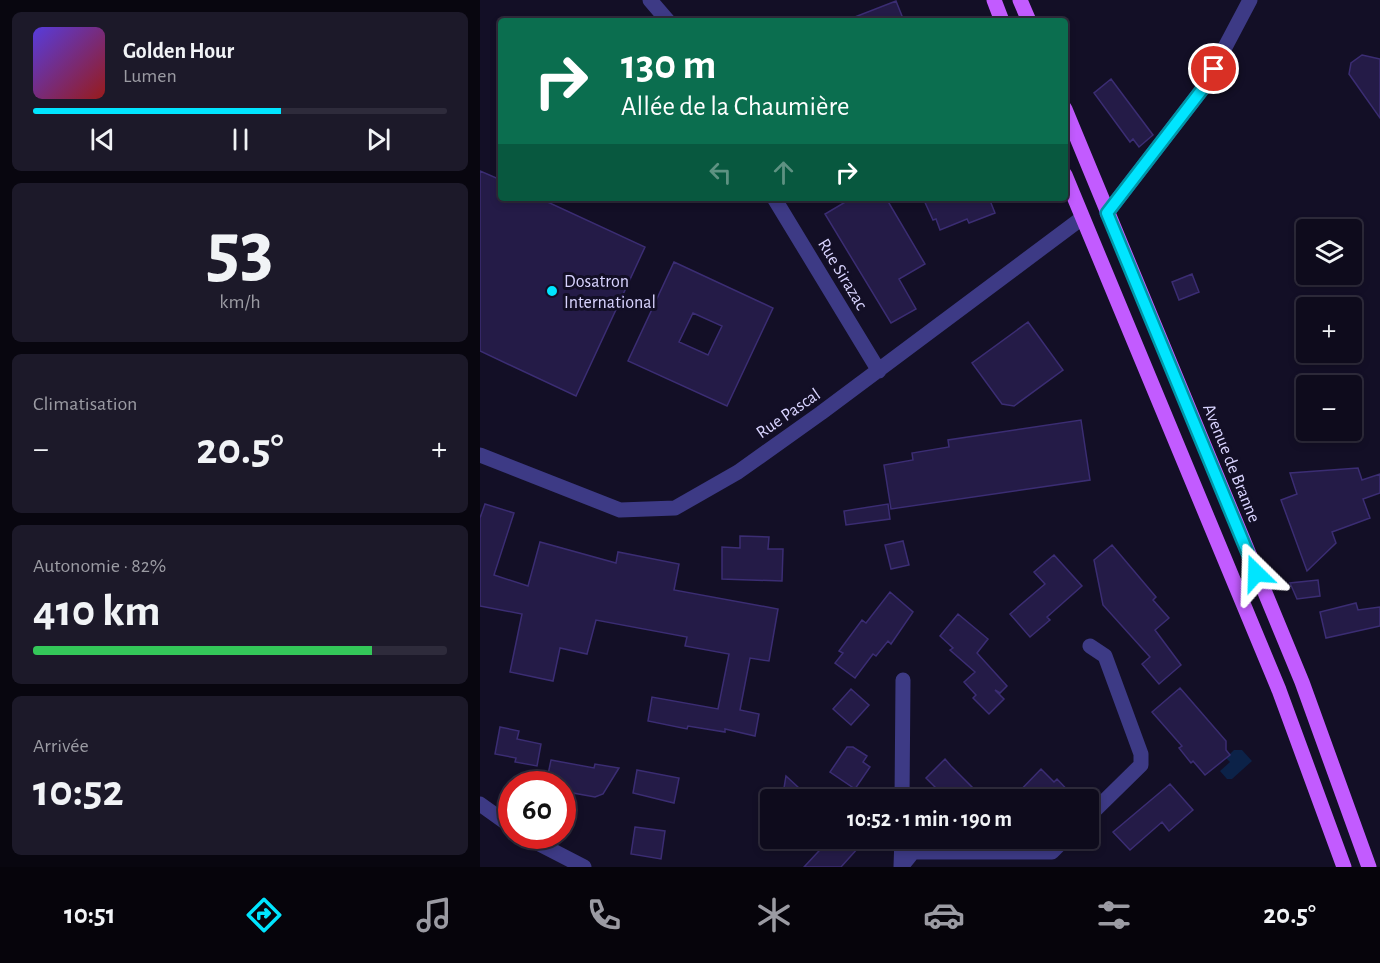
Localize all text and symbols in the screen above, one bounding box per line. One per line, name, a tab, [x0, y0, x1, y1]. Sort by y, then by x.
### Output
text: Golden Hour	[123, 40, 234, 62]
icon: right	[522, 42, 600, 120]
pin	[1188, 43, 1239, 94]
text: 130 m	[621, 44, 716, 86]
icon: arrive	[1197, 52, 1230, 85]
text: Lumen	[123, 66, 177, 86]
text: Allée de la Chaumière	[621, 93, 850, 120]
icon: previous	[86, 123, 119, 156]
icon: pause	[224, 123, 257, 156]
icon: next	[362, 123, 395, 156]
icon: left	[704, 156, 737, 189]
icon: ahead	[767, 156, 800, 189]
icon: right	[830, 156, 863, 189]
text: 53	[206, 212, 274, 290]
map controls	[1296, 219, 1362, 441]
button: layers	[1296, 219, 1362, 285]
street label: Rue Sirazac	[814, 236, 870, 313]
place label: Dosatron International	[564, 273, 656, 312]
marker: Dosatron International	[545, 284, 559, 298]
text: km/h	[219, 292, 261, 312]
button: +	[1296, 297, 1362, 363]
button: −	[1296, 375, 1362, 441]
street label: Rue Pascal	[753, 385, 824, 442]
text: Climatisation	[33, 394, 137, 414]
street label: Avenue de Branne	[1199, 402, 1263, 525]
text: 20.5°	[196, 427, 284, 472]
text: −	[33, 433, 49, 466]
text: +	[431, 433, 447, 466]
position arrow	[1224, 541, 1288, 605]
text: Autonomie · 82%	[33, 556, 166, 576]
text: 410 km	[33, 589, 161, 634]
text: Arrivée	[33, 736, 89, 756]
text: 10:52	[33, 769, 124, 814]
speed limit sign: 60	[498, 771, 576, 849]
text: 10:52 · 1 min · 190 m	[847, 808, 1012, 830]
icon: directions	[243, 894, 285, 936]
icon: music	[413, 894, 455, 936]
icon: phone	[583, 894, 625, 936]
icon: climate	[753, 894, 795, 936]
icon: car	[923, 894, 965, 936]
icon: filters	[1093, 894, 1135, 936]
text: 10:51	[64, 901, 115, 928]
text: 20.5°	[1263, 901, 1316, 928]

